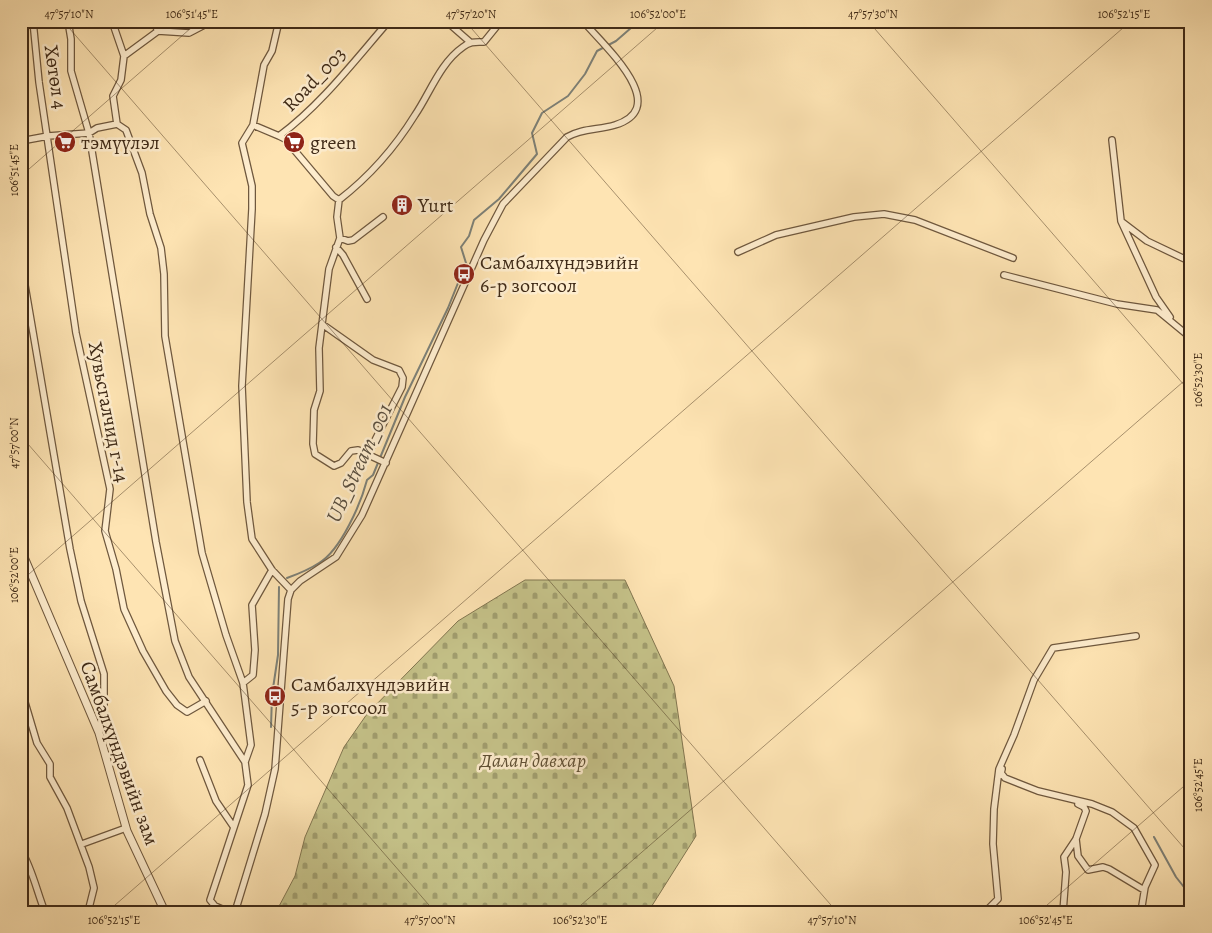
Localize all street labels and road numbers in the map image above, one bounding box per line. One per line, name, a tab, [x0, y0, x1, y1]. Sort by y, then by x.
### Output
street label: Road_003	[277, 41, 352, 118]
street label: Хөтөл 4	[38, 43, 73, 111]
street label: Хувьсгалчид г-14	[82, 339, 135, 485]
street label: Самбалхүндэвийн зам	[74, 657, 165, 849]

